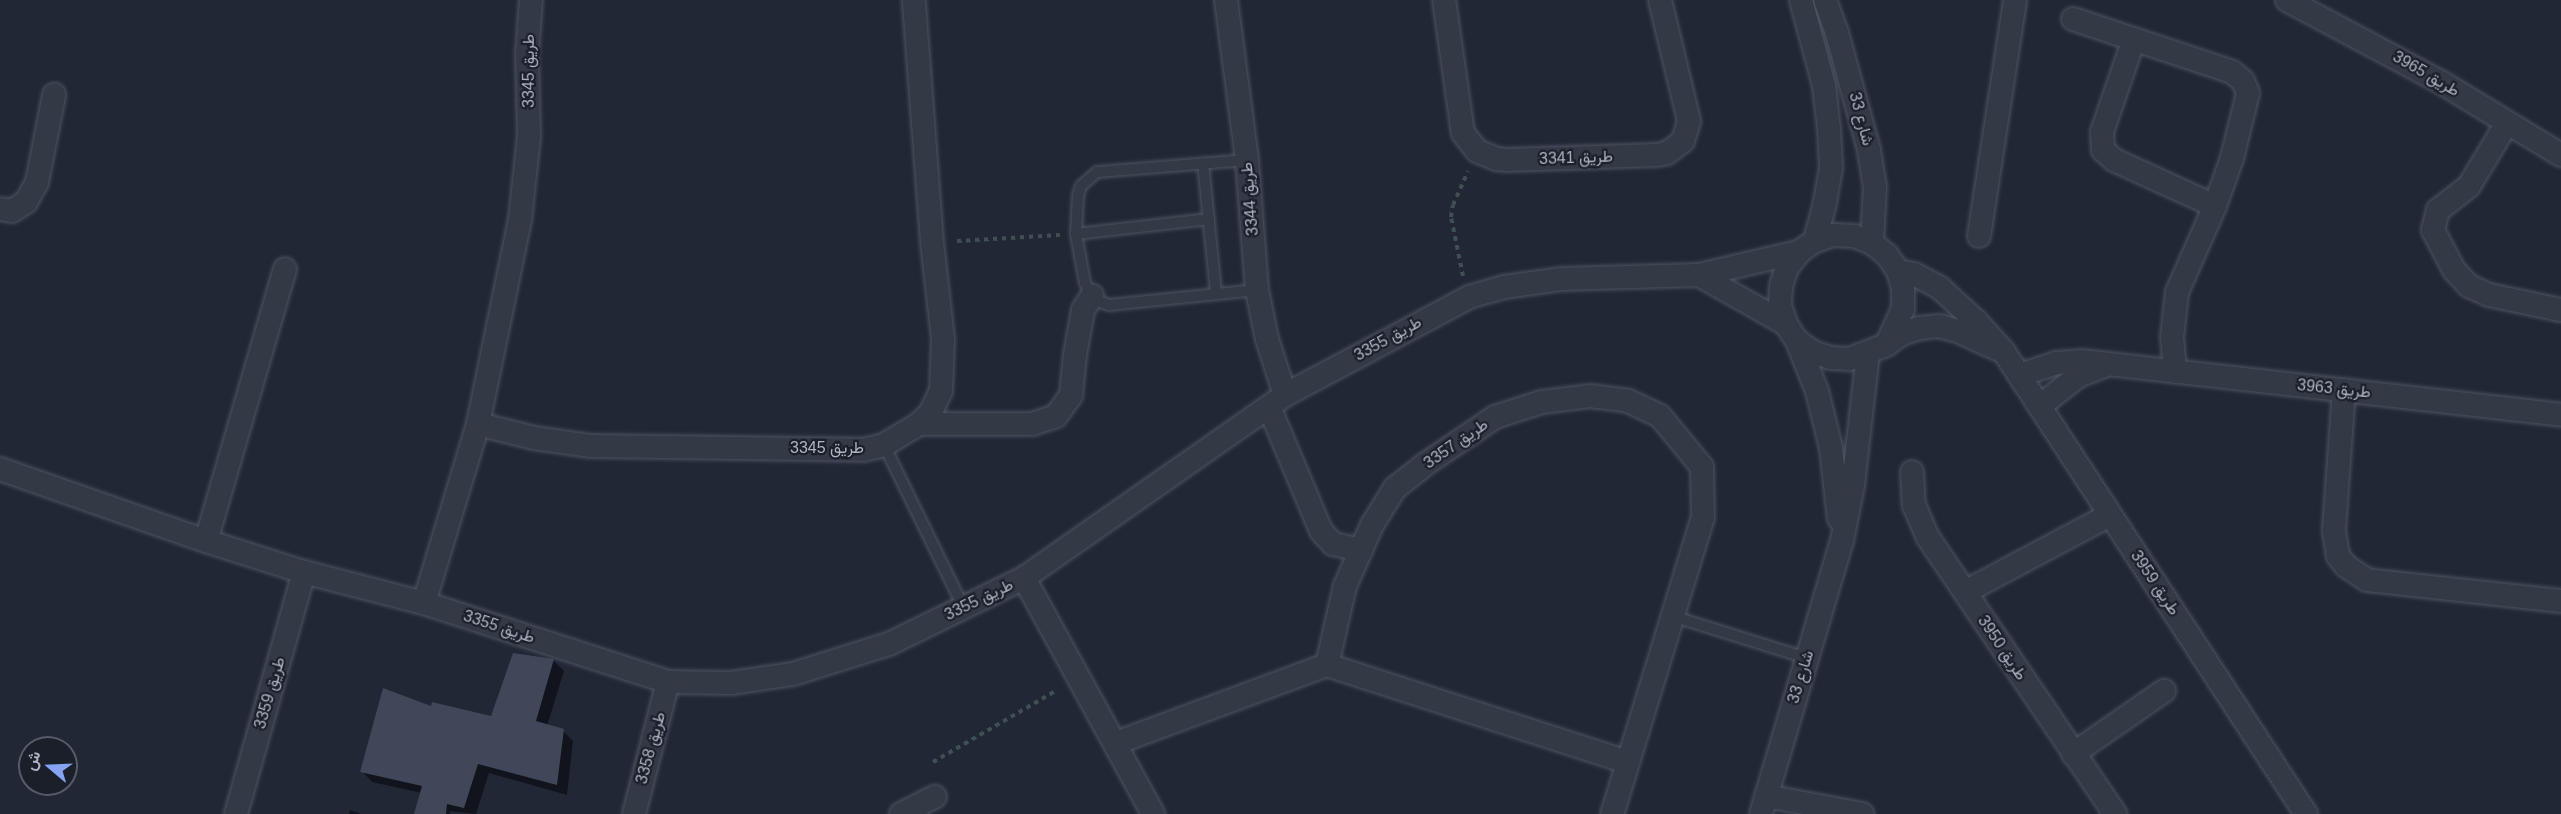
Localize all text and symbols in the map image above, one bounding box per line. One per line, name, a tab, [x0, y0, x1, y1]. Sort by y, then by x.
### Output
street label: طريق 3345	[519, 34, 539, 108]
street label: طريق 3965	[2389, 47, 2463, 101]
street label: شارع 33	[1845, 90, 1877, 148]
street label: طريق 3341	[1539, 147, 1613, 169]
street label: طريق 3344	[1237, 161, 1263, 237]
street label: طريق 3355	[1351, 313, 1425, 365]
street label: طريق 3963	[2296, 376, 2372, 402]
street label: طريق 3357	[1420, 415, 1492, 473]
street label: طريق 3345	[790, 438, 864, 458]
street label: طريق 3959	[2126, 547, 2184, 619]
street label: طريق 3355	[942, 575, 1016, 625]
street label: طريق 3355	[461, 606, 537, 648]
street label: طريق 3950	[1973, 612, 2031, 684]
street label: شارع 33	[1784, 648, 1818, 706]
street label: طريق 3359	[251, 655, 289, 731]
street label: طريق 3358	[632, 710, 670, 786]
north arrow	[18, 736, 78, 796]
text: ش	[21, 749, 44, 772]

